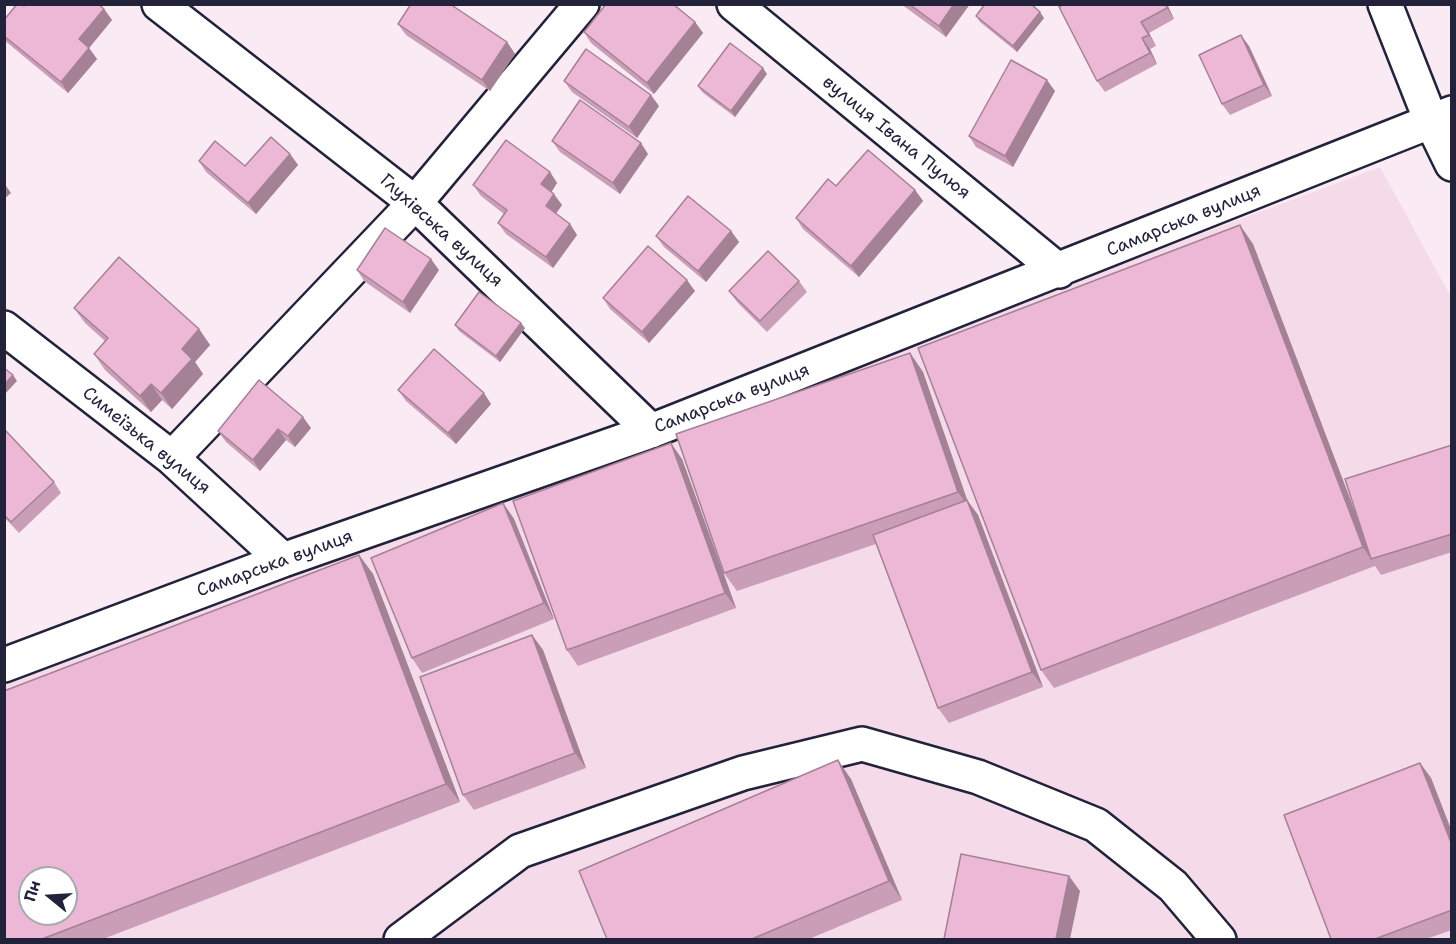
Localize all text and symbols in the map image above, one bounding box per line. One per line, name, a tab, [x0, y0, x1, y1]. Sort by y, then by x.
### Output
street label: вулиця Івана Пулюя	[818, 72, 974, 204]
street label: Глухівська вулиця	[375, 170, 507, 292]
street label: Самарська вулиця	[1104, 180, 1264, 262]
street label: Самарська вулиця	[651, 359, 813, 439]
street label: Симеїзька вулиця	[78, 383, 214, 499]
street label: Самарська вулиця	[194, 526, 356, 602]
north arrow	[18, 866, 78, 926]
text: Пн	[19, 878, 46, 904]

